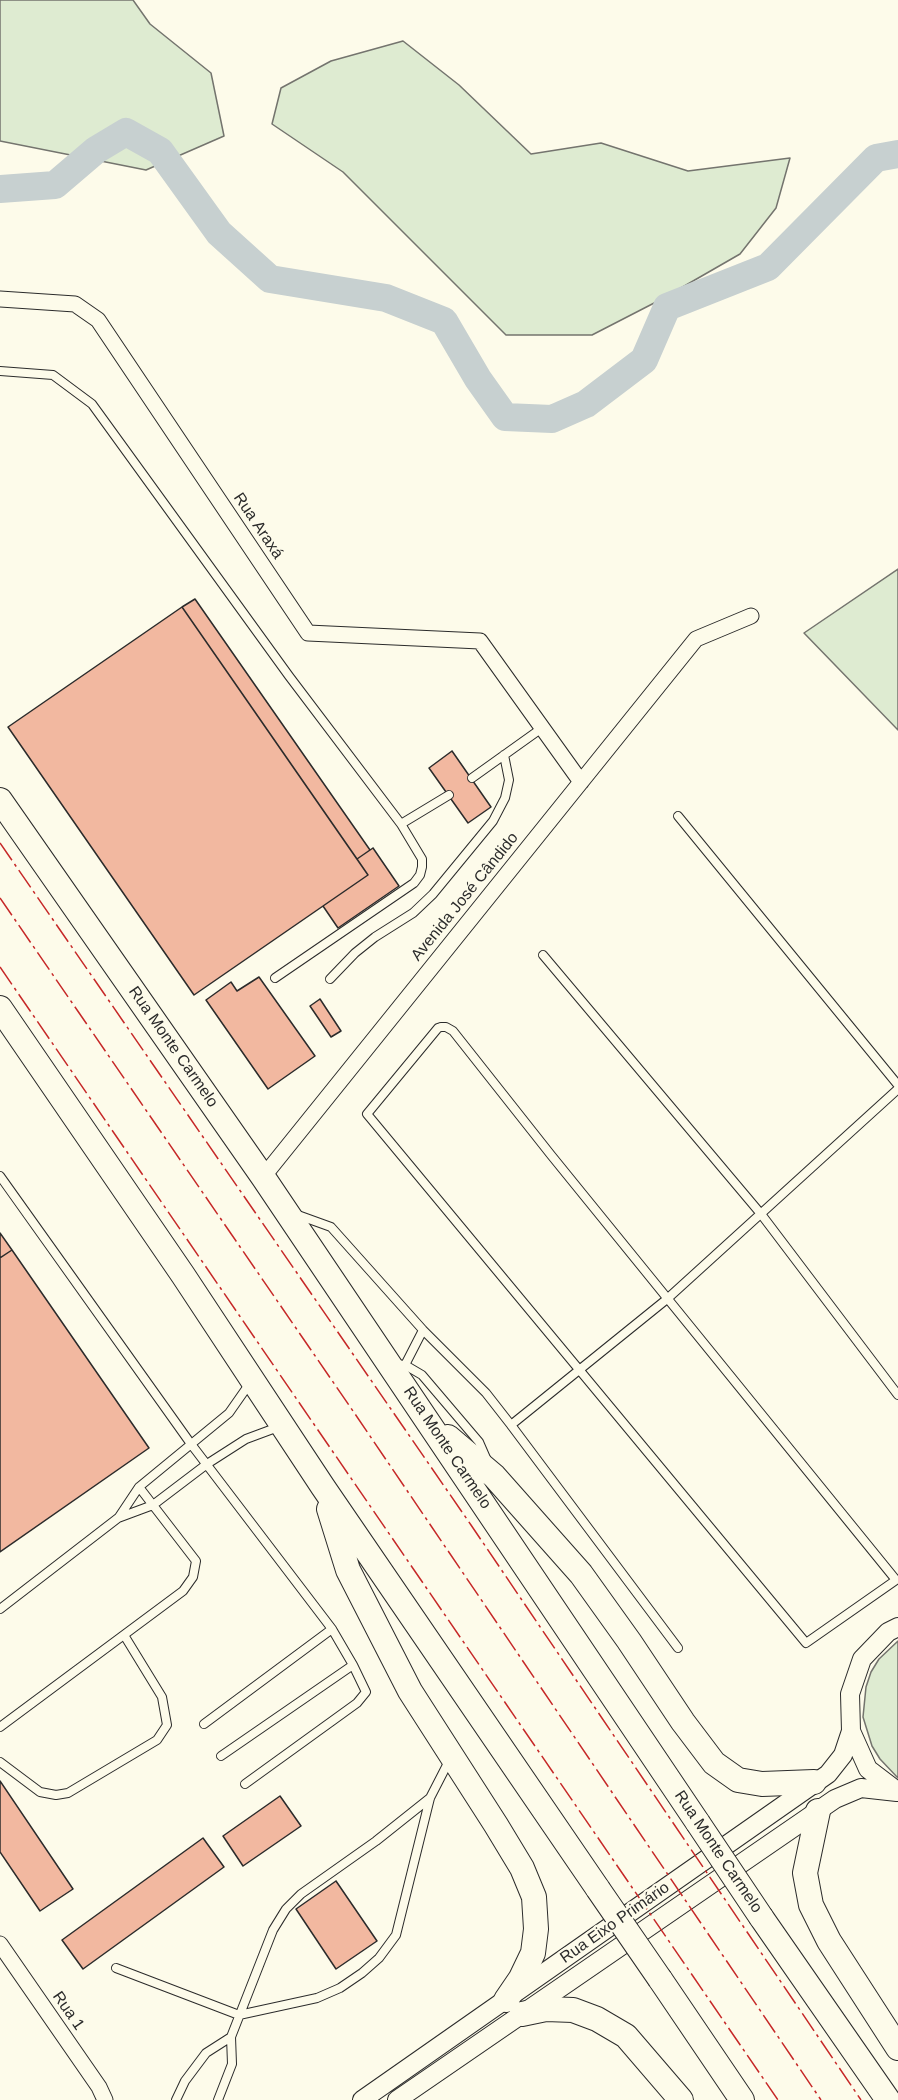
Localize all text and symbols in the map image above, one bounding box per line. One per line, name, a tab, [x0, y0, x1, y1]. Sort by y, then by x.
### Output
street label: Rua Araxá	[229, 489, 287, 563]
street label: Avenida José Cândido	[407, 829, 523, 965]
street label: Rua Monte Carmelo	[124, 983, 222, 1111]
street label: Rua Monte Carmelo	[399, 1383, 495, 1513]
street label: Rua Monte Carmelo	[670, 1787, 766, 1917]
street label: Rua Eixo Primário	[557, 1878, 673, 1968]
street label: Rua 1	[48, 1988, 88, 2034]

